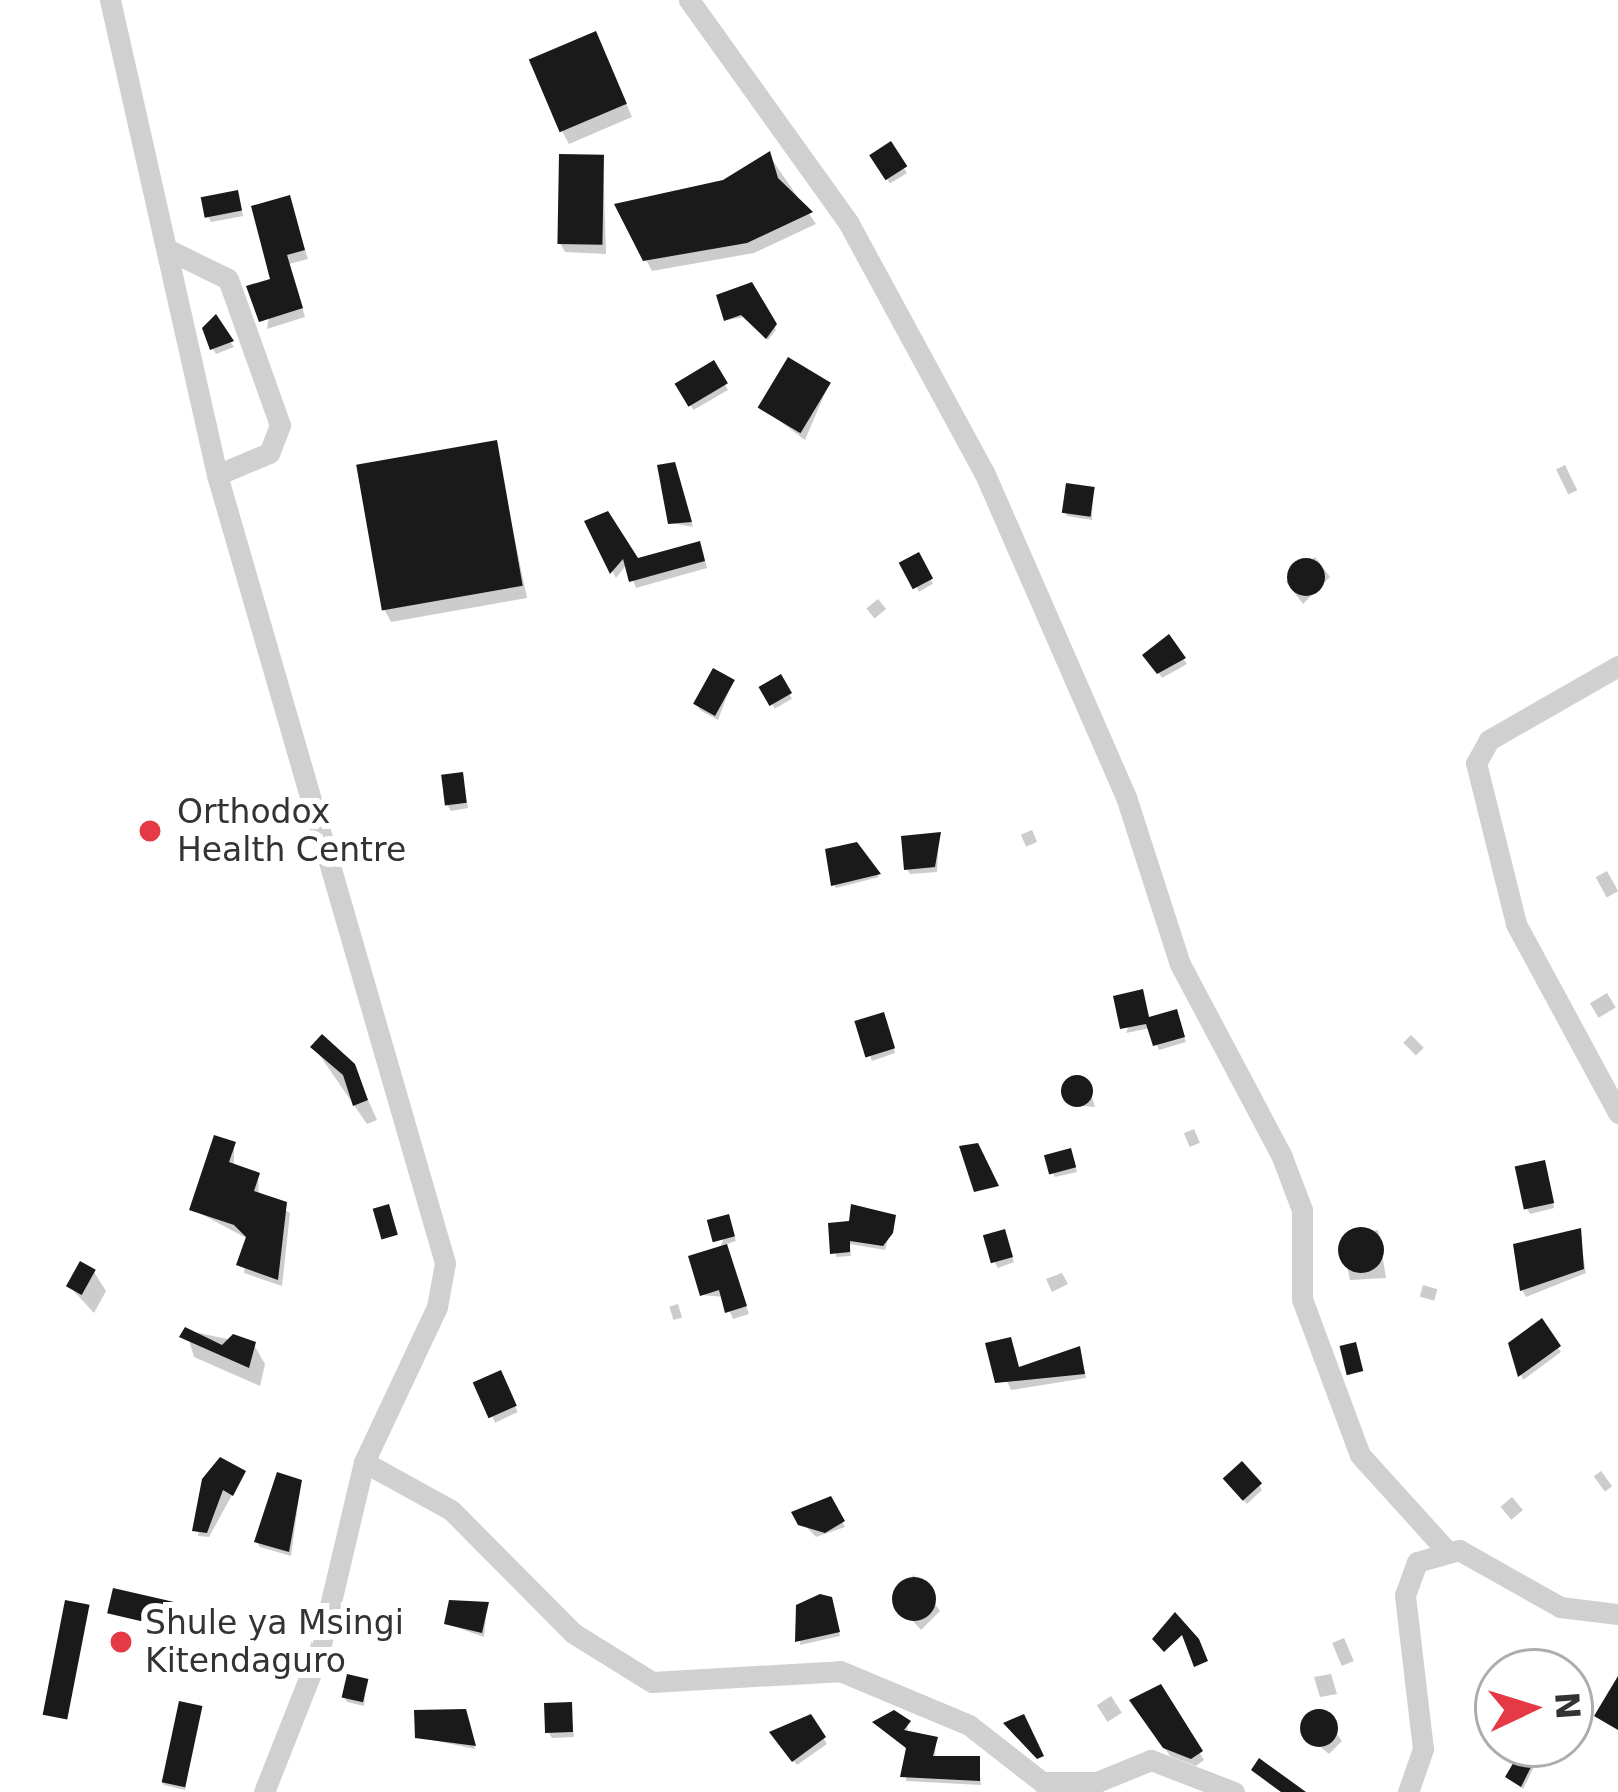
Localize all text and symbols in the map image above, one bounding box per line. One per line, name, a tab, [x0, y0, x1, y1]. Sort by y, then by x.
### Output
place label: Orthodox Health Centre	[177, 792, 406, 870]
marker: Orthodox Health Centre	[134, 815, 166, 847]
place label: Shule ya Msingi Kitendaguro	[145, 1603, 404, 1681]
marker: Shule ya Msingi Kitendaguro	[108, 1629, 134, 1655]
north arrow	[1474, 1648, 1594, 1768]
text: N	[1547, 1691, 1588, 1721]

